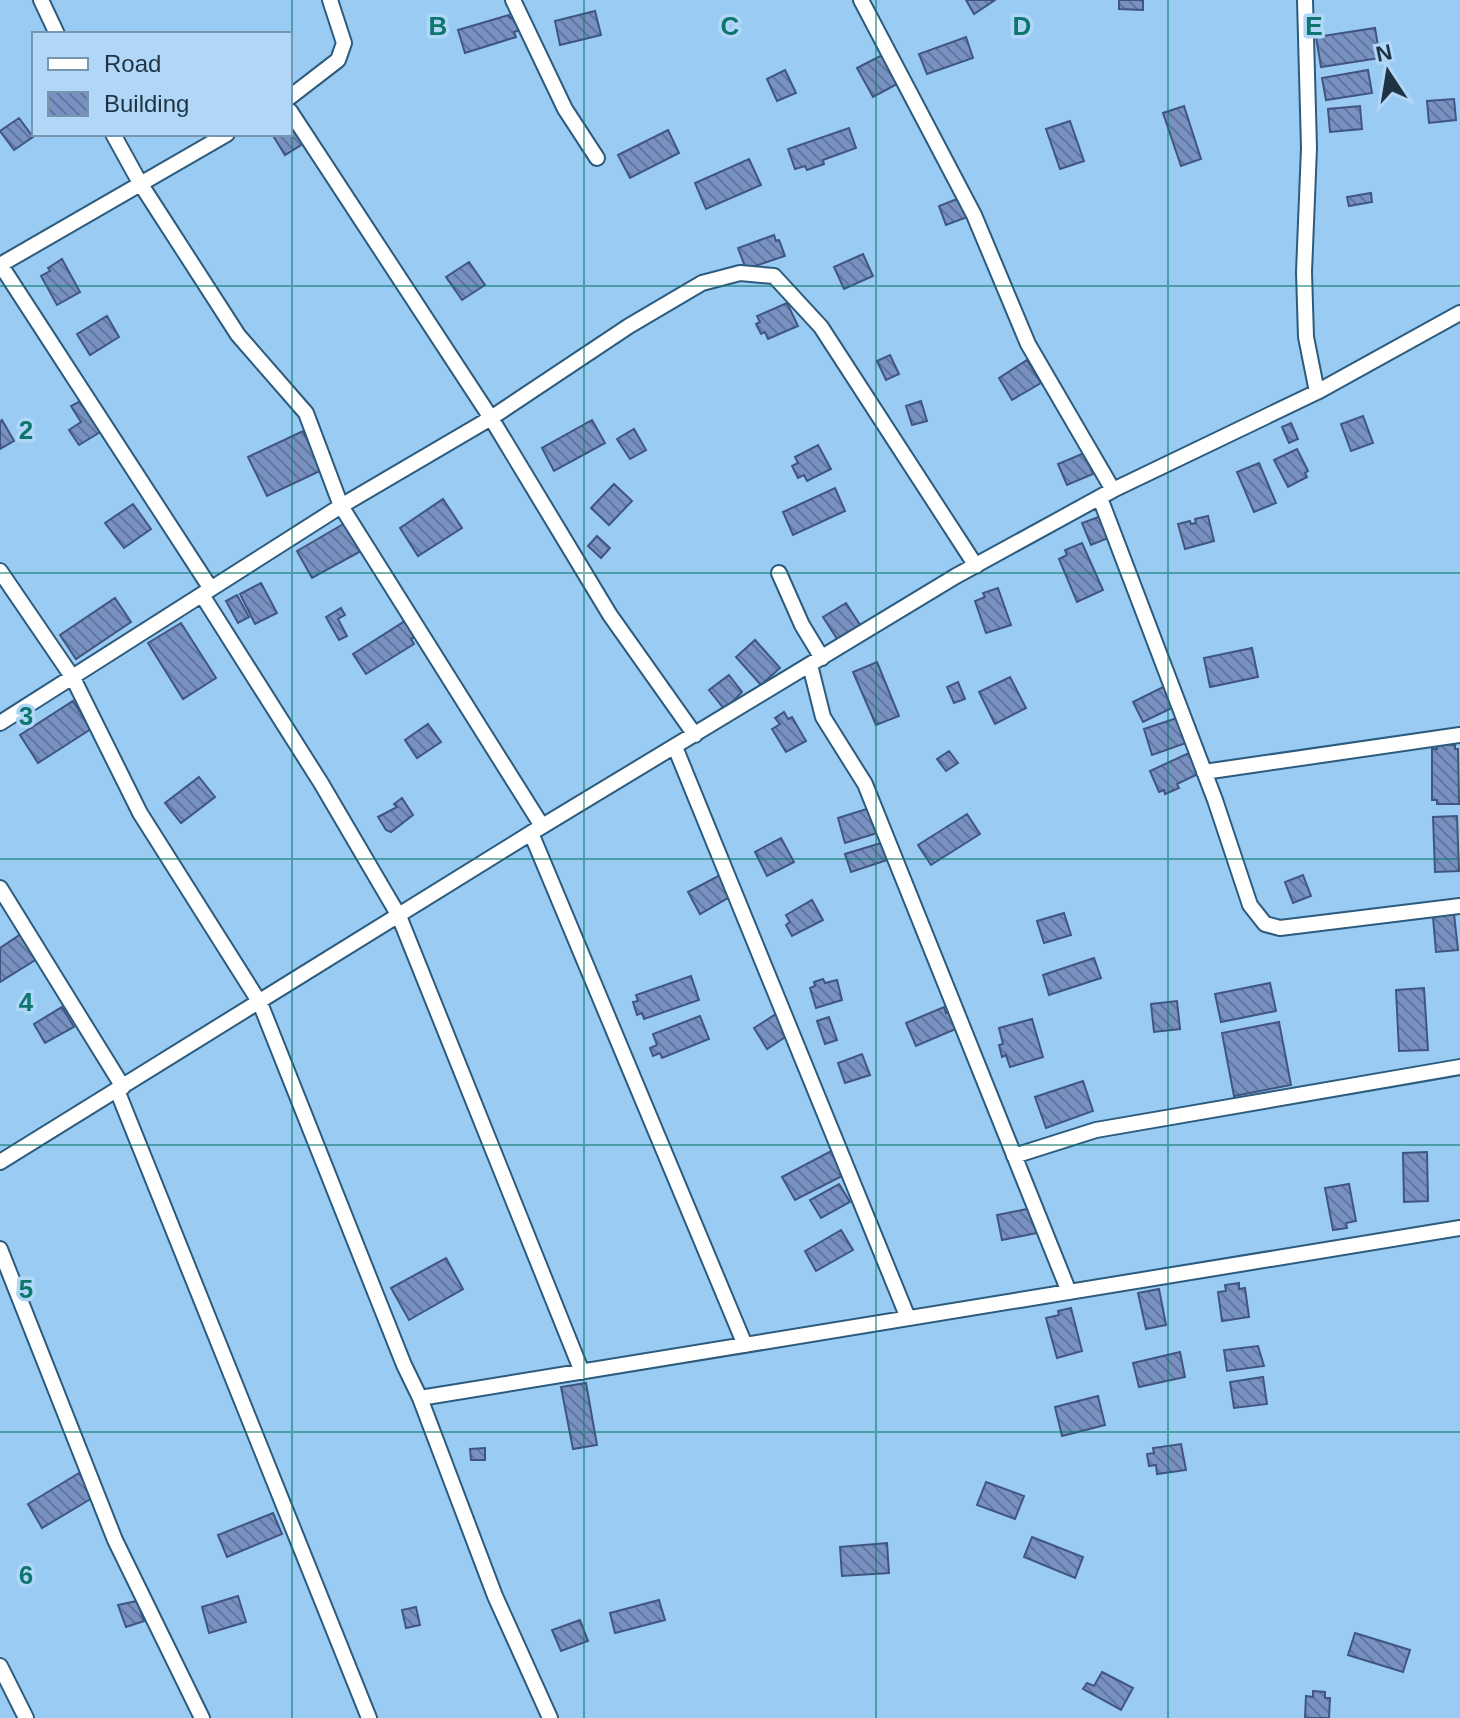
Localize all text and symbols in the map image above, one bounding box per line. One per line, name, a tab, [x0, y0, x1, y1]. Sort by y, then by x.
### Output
text: B	[429, 11, 447, 41]
text: C	[721, 11, 740, 41]
text: D	[1013, 11, 1031, 41]
text: E	[1305, 11, 1323, 41]
legend	[32, 32, 292, 136]
north arrow	[1348, 32, 1428, 112]
text: N	[1374, 39, 1394, 67]
text: Road	[104, 50, 161, 77]
text: Building	[104, 90, 189, 117]
text: 2	[19, 415, 33, 445]
text: 3	[19, 701, 33, 731]
text: 4	[19, 987, 34, 1017]
text: 5	[19, 1274, 33, 1304]
text: 6	[19, 1560, 33, 1590]

